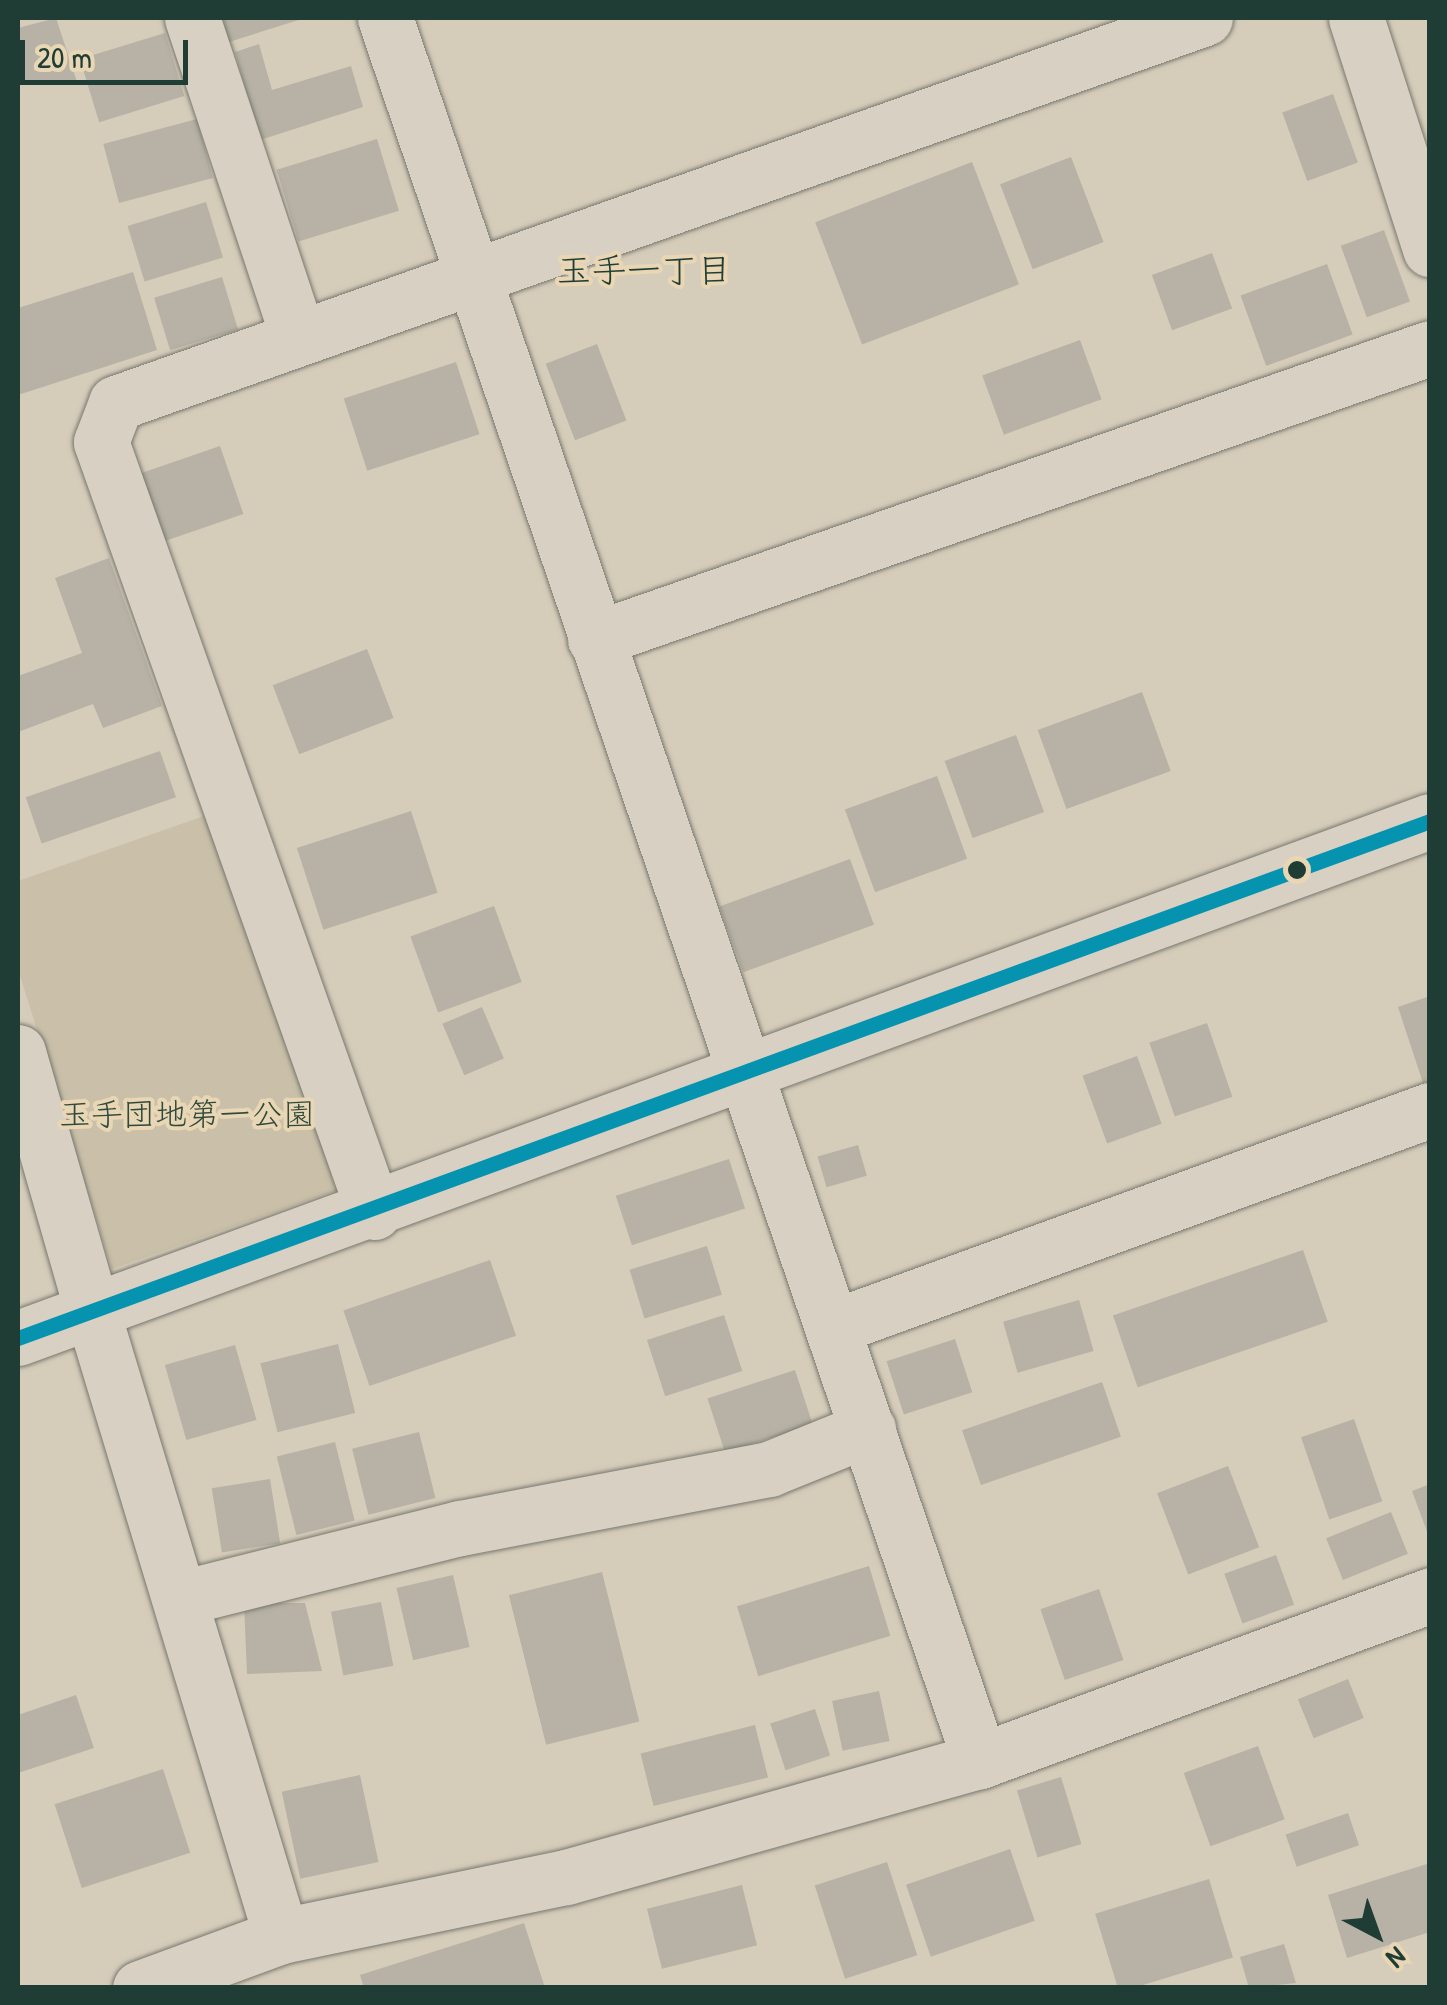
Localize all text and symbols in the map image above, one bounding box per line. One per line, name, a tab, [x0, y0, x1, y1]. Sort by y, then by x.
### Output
scale bar	[25, 20, 192, 82]
text: 20 m	[37, 37, 92, 77]
district label: 玉手一丁目	[557, 249, 731, 291]
unlabelled marker	[1287, 860, 1307, 880]
park label: 玉手団地第一公園	[59, 1095, 315, 1133]
north arrow	[1327, 1885, 1427, 1985]
text: N	[1379, 1938, 1415, 1977]

